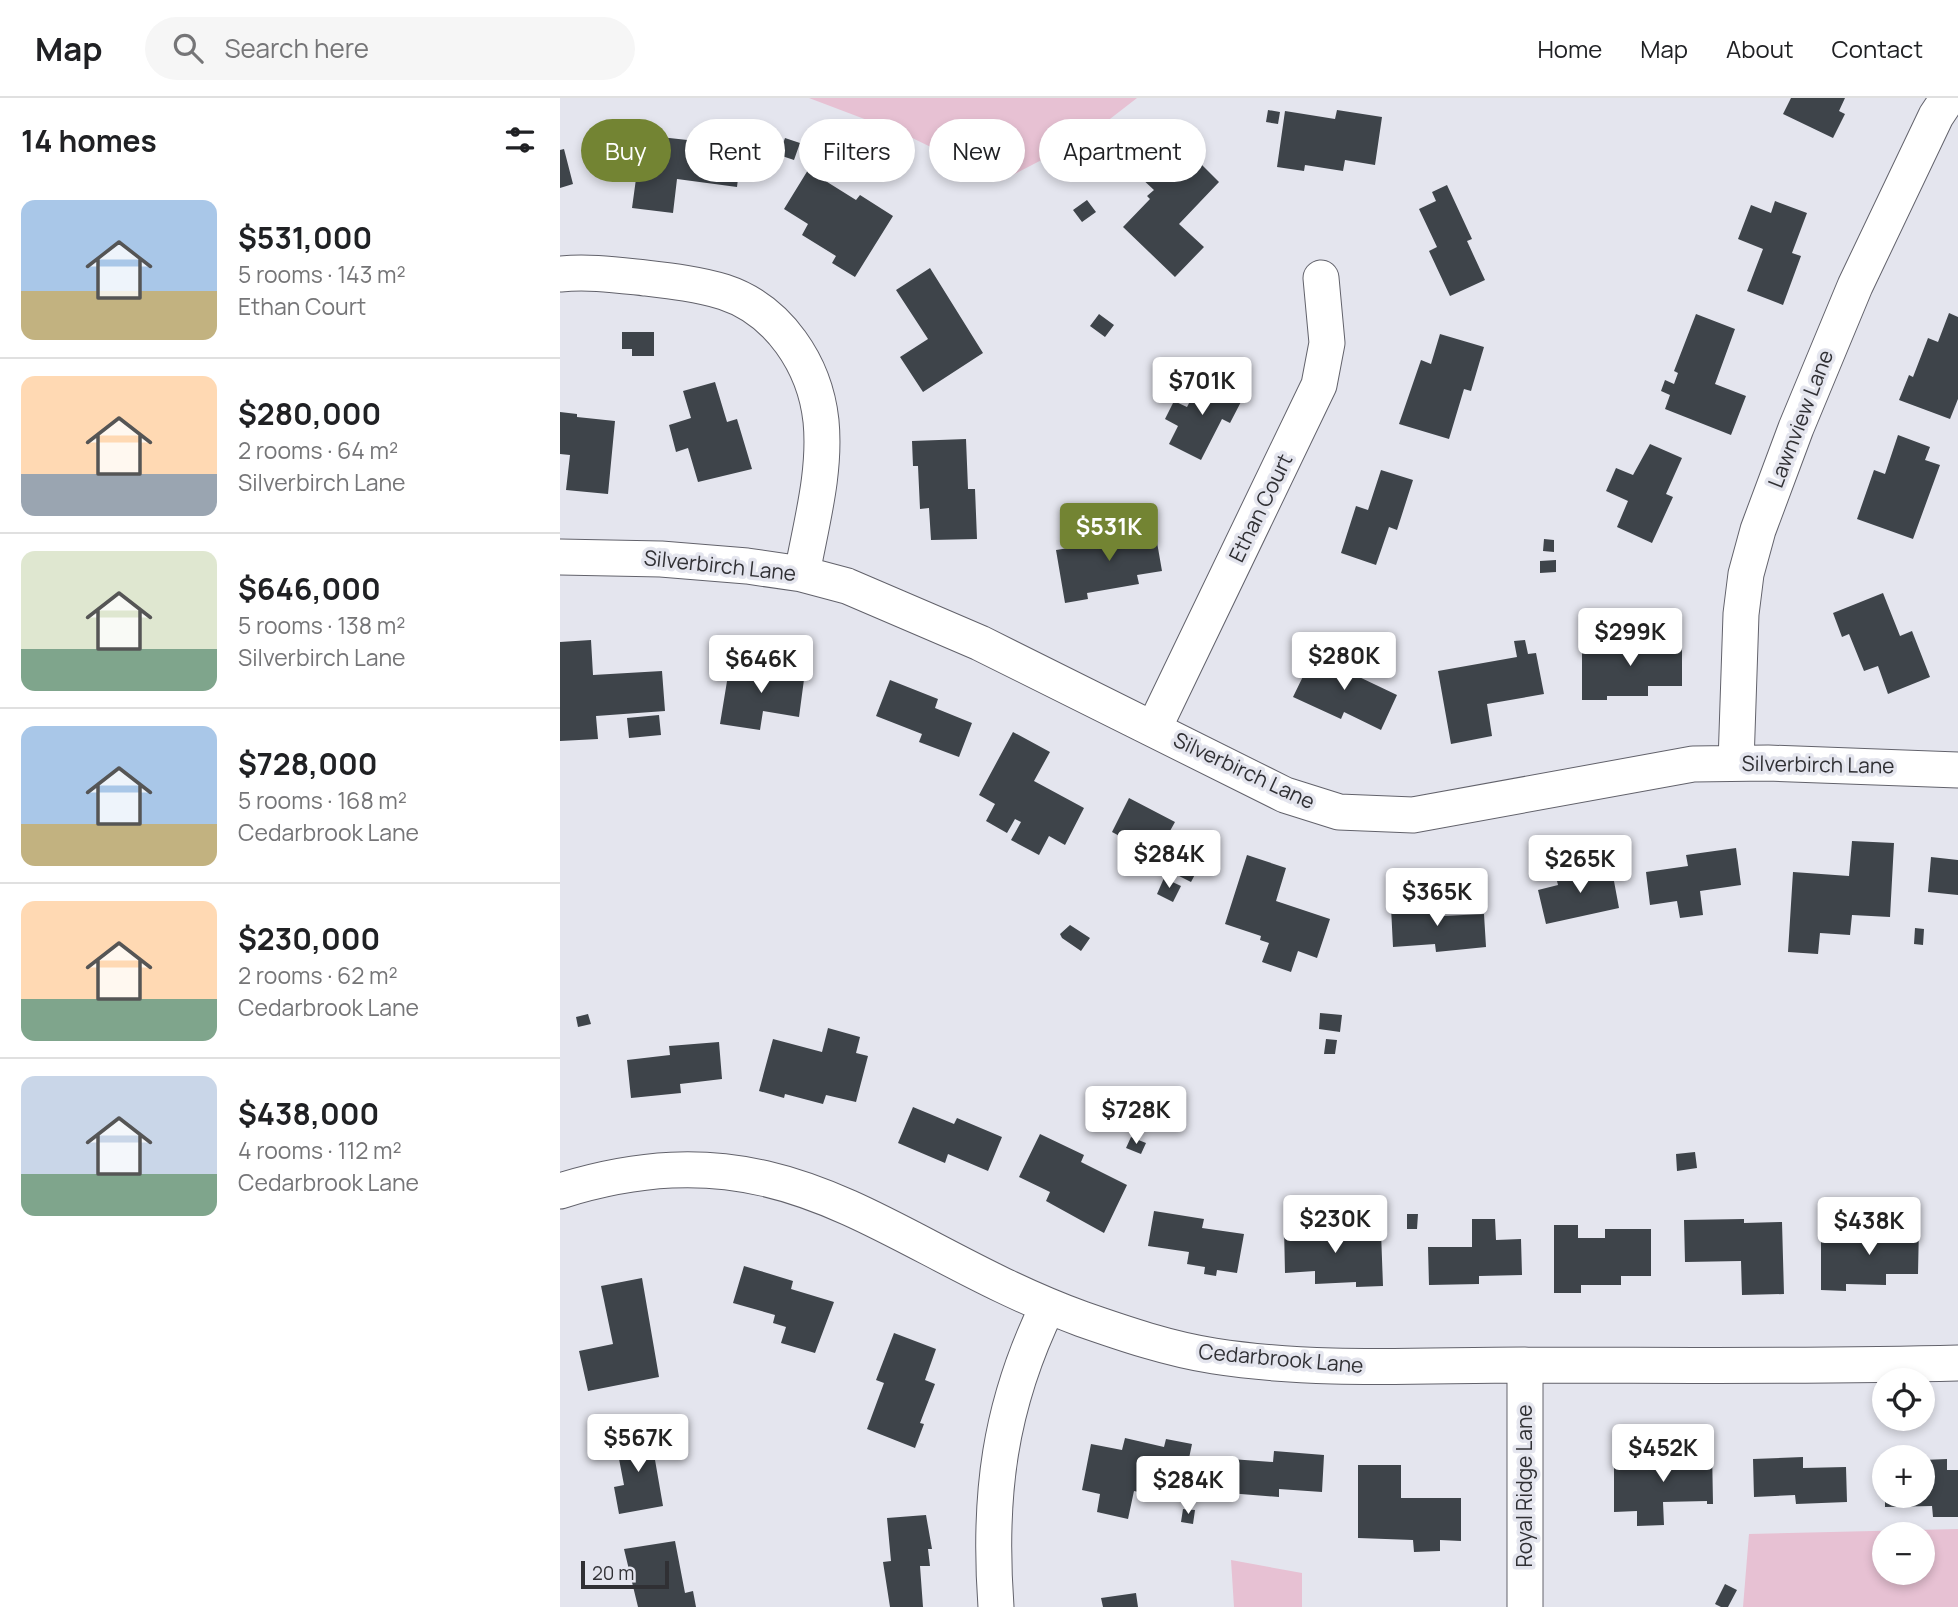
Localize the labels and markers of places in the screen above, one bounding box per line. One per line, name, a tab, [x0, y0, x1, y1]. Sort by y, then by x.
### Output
pin: $701K	[1153, 358, 1251, 417]
pin: $531K	[1060, 504, 1158, 563]
pin: $299K	[1581, 608, 1679, 668]
pin: $280K	[1295, 632, 1393, 692]
pin: $646K	[712, 636, 810, 695]
pin: $284K	[1120, 830, 1218, 890]
pin: $265K	[1531, 836, 1629, 895]
pin: $365K	[1388, 868, 1486, 928]
pin: $728K	[1087, 1086, 1185, 1146]
pin: $230K	[1286, 1196, 1384, 1255]
pin: $438K	[1820, 1198, 1918, 1257]
pin: $567K	[589, 1414, 687, 1474]
pin: $452K	[1614, 1424, 1712, 1484]
pin: $284K	[1139, 1456, 1237, 1516]

